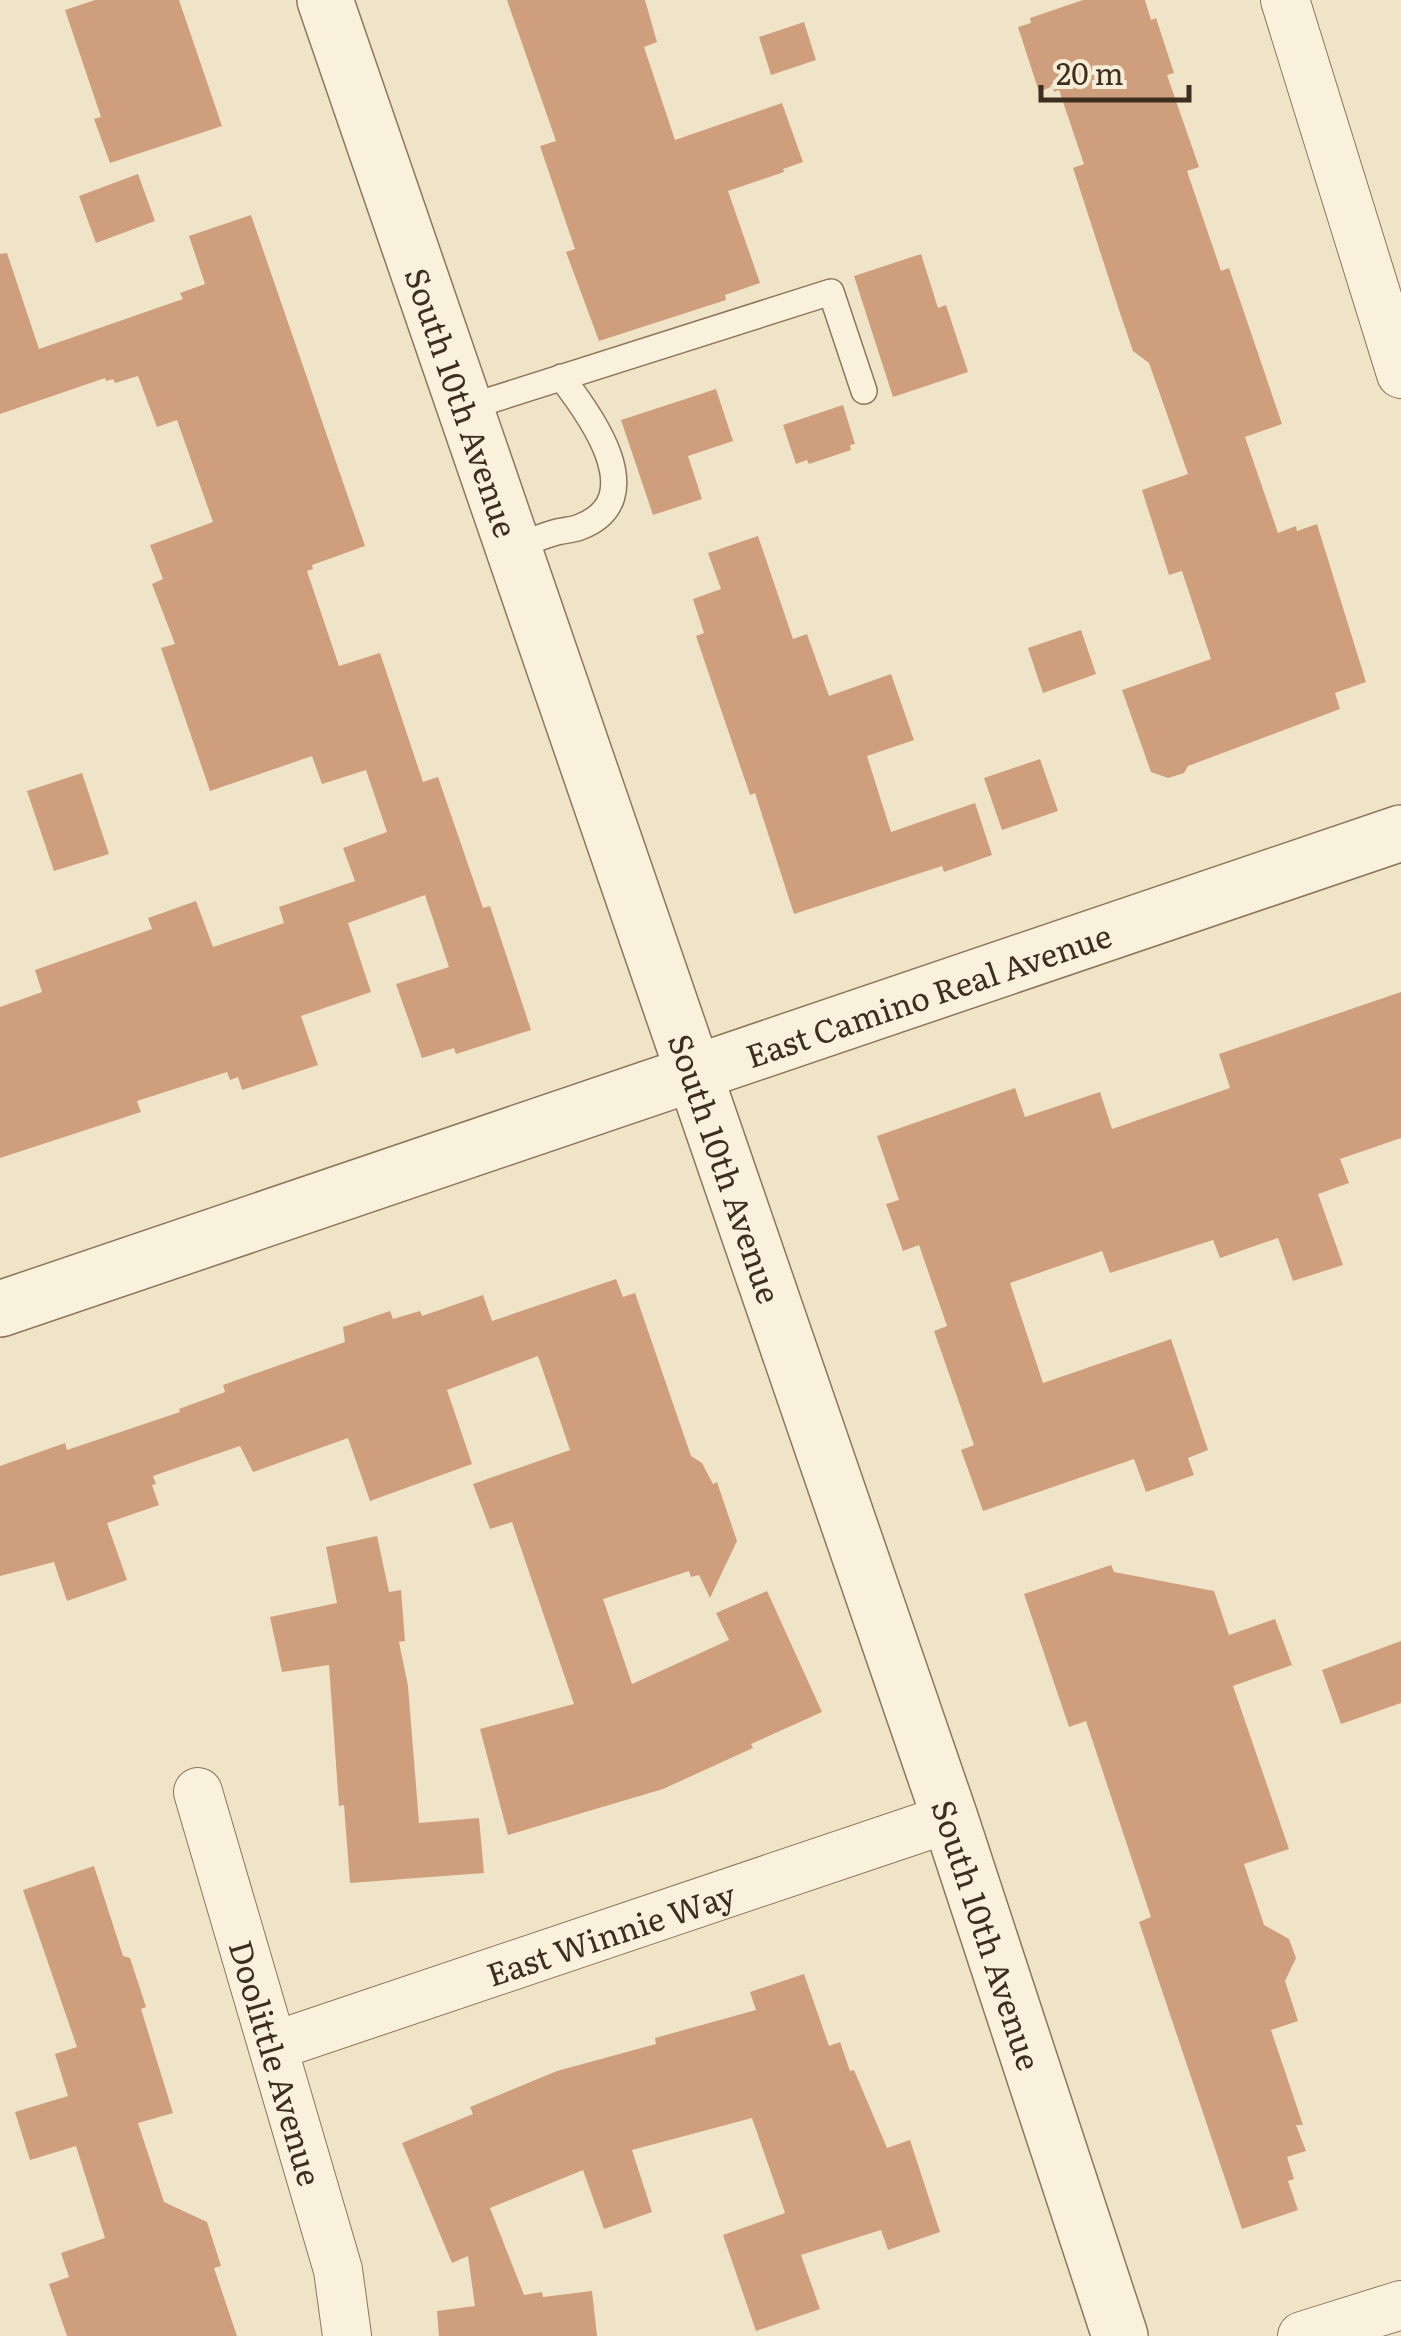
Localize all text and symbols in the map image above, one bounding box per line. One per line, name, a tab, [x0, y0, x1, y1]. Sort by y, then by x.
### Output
scale bar	[1041, 40, 1188, 102]
text: 20 m	[1056, 50, 1124, 94]
street label: South 10th Avenue	[395, 261, 532, 543]
street label: East Camino Real Avenue	[739, 909, 1117, 1078]
street label: South 10th Avenue	[658, 1027, 795, 1309]
street label: South 10th Avenue	[921, 1793, 1055, 2076]
street label: East Winnie Way	[480, 1868, 742, 1997]
street label: Doolittle Avenue	[219, 1934, 336, 2191]

